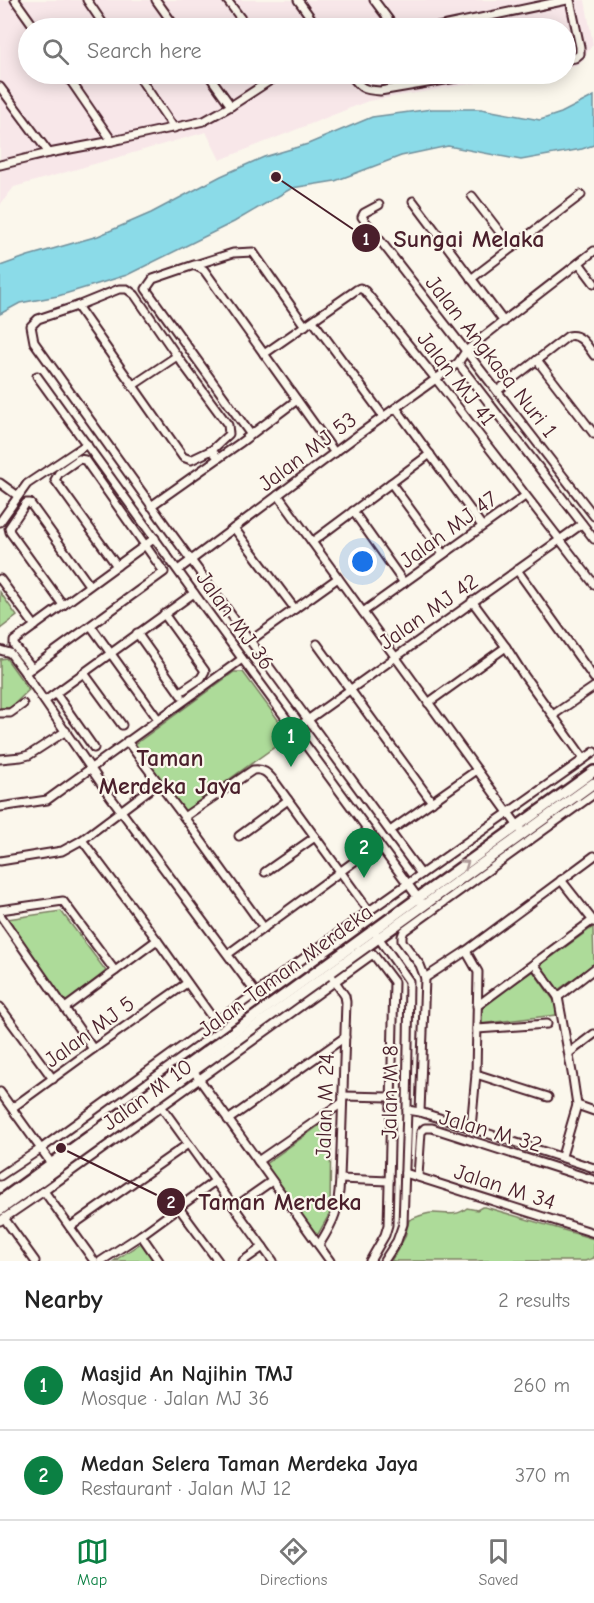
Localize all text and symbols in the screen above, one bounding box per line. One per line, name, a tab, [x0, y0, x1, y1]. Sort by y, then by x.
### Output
search box	[18, 18, 576, 84]
icon: search	[39, 35, 72, 68]
text: Search here	[87, 38, 202, 64]
callout: Sungai Melaka	[351, 217, 556, 259]
text: Sungai Melaka	[394, 225, 544, 253]
text: 1	[362, 229, 370, 250]
street label: Jalan Angkasa Nuri 1	[420, 270, 563, 443]
street label: Jalan MJ 41	[411, 326, 501, 431]
street label: Jalan MJ 53	[253, 407, 362, 497]
street label: Jalan MJ 47	[395, 485, 503, 574]
your location	[348, 547, 377, 576]
street label: Jalan MJ 36	[191, 566, 280, 675]
street label: Jalan MJ 42	[374, 568, 483, 655]
pin: 1	[272, 718, 310, 767]
district label: Taman Merdeka Jaya	[99, 744, 241, 800]
pin: 2	[344, 828, 384, 878]
one-way arrow	[459, 860, 470, 871]
street label: Jalan Taman Merdeka	[194, 899, 378, 1043]
street label: Jalan MJ 5	[40, 990, 140, 1073]
street label: Jalan M 8	[376, 1045, 404, 1139]
street label: Jalan M 10	[97, 1053, 198, 1136]
street label: Jalan M 24	[310, 1053, 340, 1159]
street label: Jalan M 32	[436, 1104, 545, 1158]
street label: Jalan M 34	[451, 1158, 558, 1215]
callout: Taman Merdeka	[156, 1181, 374, 1223]
text: Taman Merdeka	[198, 1188, 362, 1216]
text: 2	[167, 1192, 176, 1213]
text: Nearby	[24, 1285, 103, 1315]
text: 2 results	[498, 1289, 570, 1312]
text: Masjid An Najihin TMJ	[81, 1361, 293, 1387]
text: 1	[40, 1374, 47, 1397]
text: 260 m	[513, 1374, 570, 1397]
text: Mosque · Jalan MJ 36	[81, 1387, 269, 1410]
text: Medan Selera Taman Merdeka Jaya	[81, 1451, 418, 1477]
text: 2	[39, 1464, 48, 1487]
text: 370 m	[515, 1464, 570, 1487]
text: Restaurant · Jalan MJ 12	[81, 1477, 291, 1500]
tab: Map	[76, 1535, 109, 1589]
tab: Directions	[260, 1535, 327, 1589]
tab: Saved	[478, 1535, 518, 1589]

